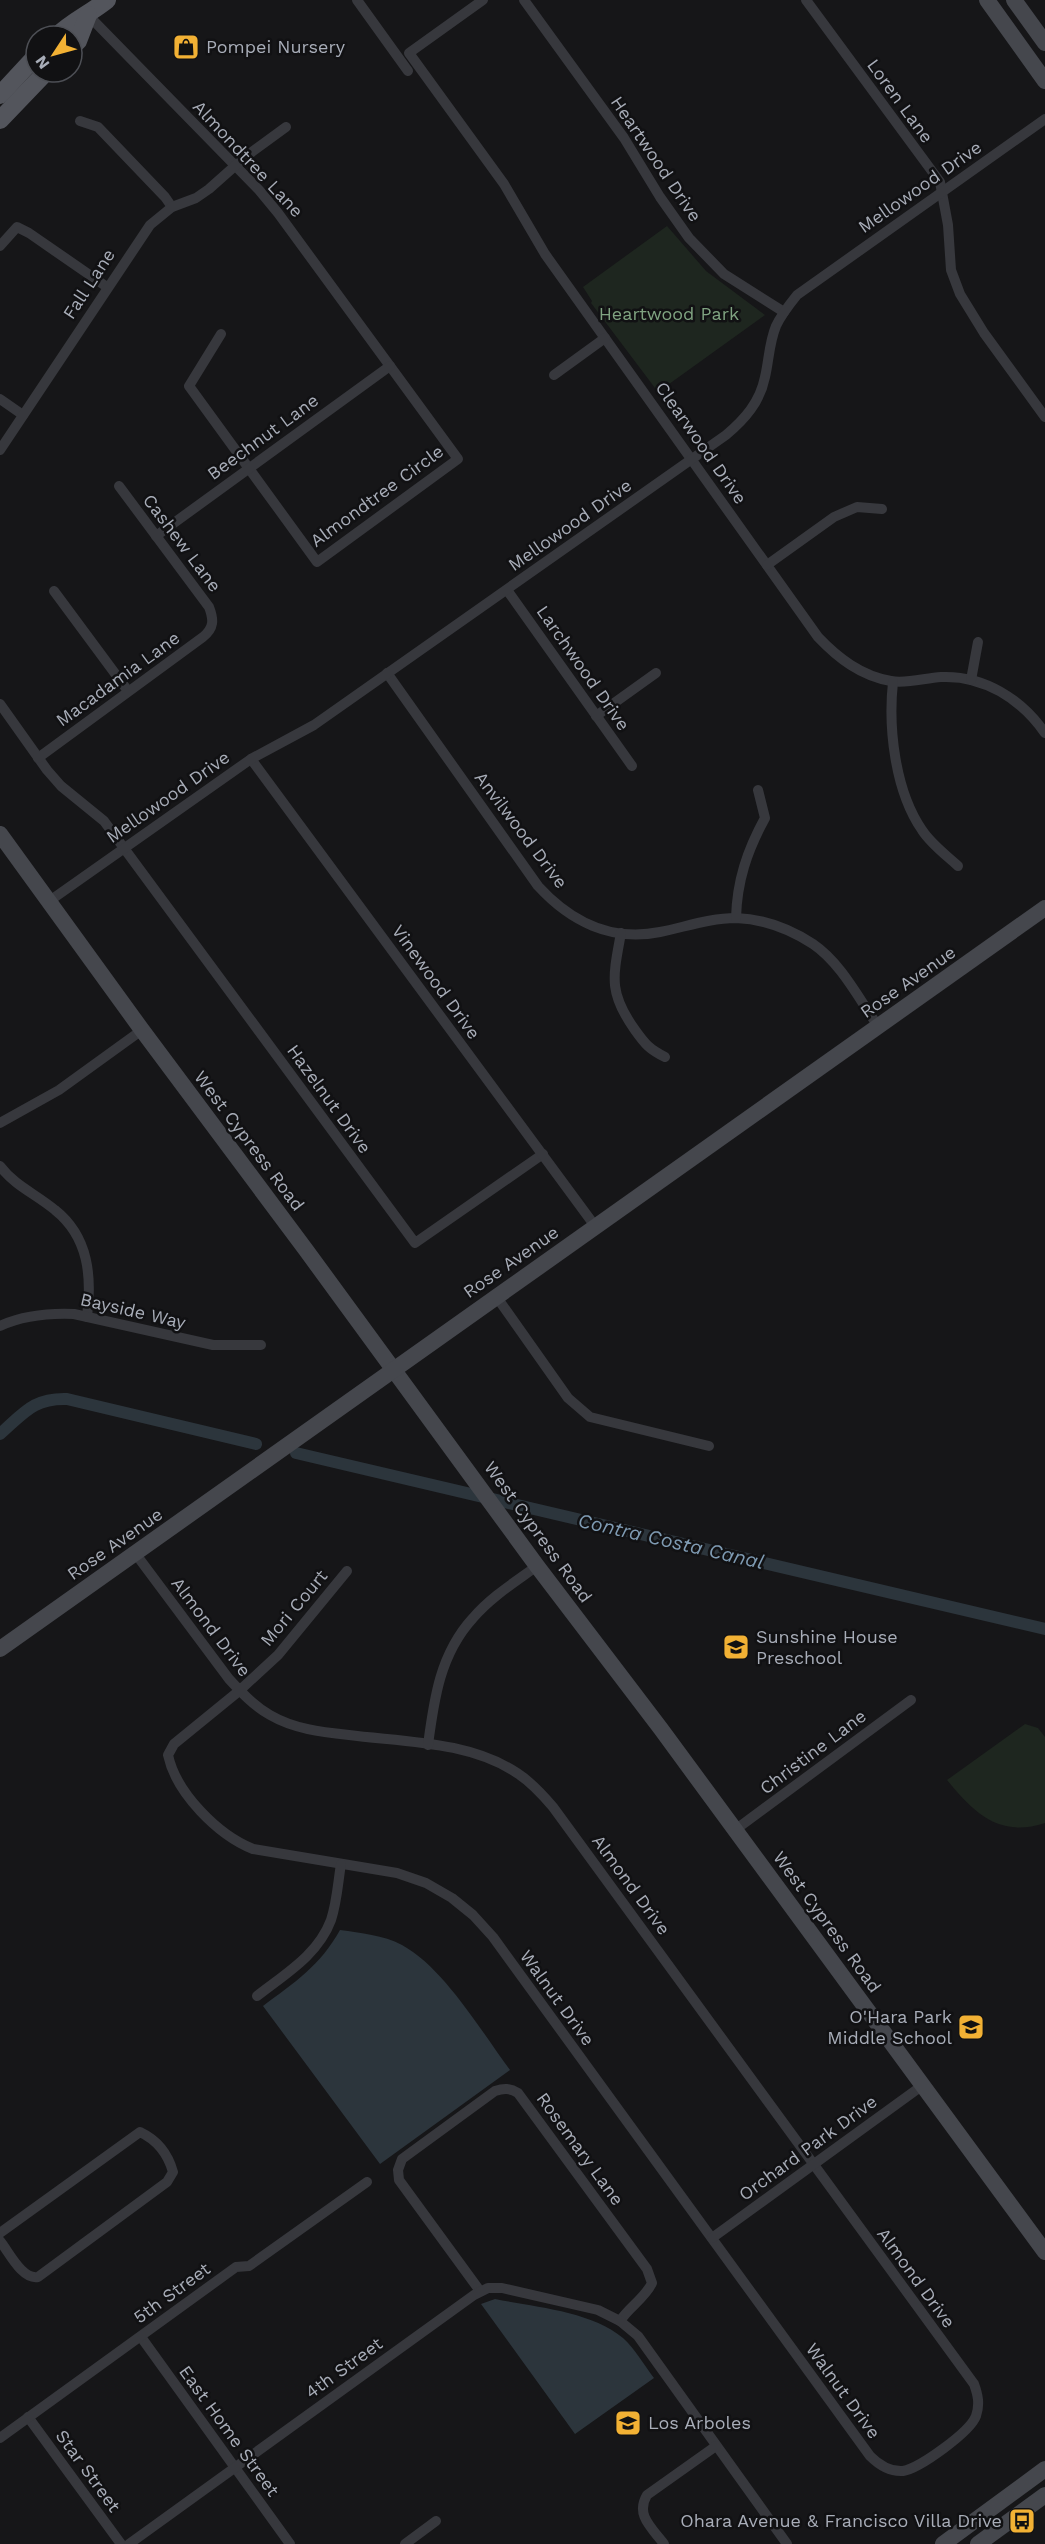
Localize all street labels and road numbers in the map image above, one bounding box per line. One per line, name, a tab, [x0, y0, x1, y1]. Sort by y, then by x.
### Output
street label: Loren Lane	[863, 55, 938, 147]
street label: Heartwood Drive	[607, 92, 706, 225]
street label: Almondtree Lane	[189, 96, 308, 221]
street label: Mellowood Drive	[854, 136, 985, 237]
street label: Fall Lane	[58, 245, 119, 323]
street label: Clearwood Drive	[651, 378, 751, 508]
street label: Beechnut Lane	[203, 389, 322, 484]
street label: Almondtree Circle	[306, 440, 447, 551]
street label: Mellowood Drive	[504, 474, 635, 575]
street label: Cashew Lane	[139, 490, 226, 596]
street label: Larchwood Drive	[532, 601, 634, 734]
street label: Macadamia Lane	[52, 627, 184, 730]
street label: Mellowood Drive	[102, 746, 233, 847]
street label: Anvilwood Drive	[471, 767, 572, 892]
street label: Vinewood Drive	[388, 920, 485, 1043]
street label: Rose Avenue	[856, 941, 959, 1022]
street label: Hazelnut Drive	[283, 1040, 376, 1157]
street label: West Cypress Road	[190, 1067, 309, 1215]
street label: Rose Avenue	[459, 1221, 562, 1302]
street label: Bayside Way	[78, 1288, 189, 1333]
street label: West Cypress Road	[480, 1457, 597, 1607]
street label: Rose Avenue	[63, 1503, 166, 1584]
street label: Mori Court	[256, 1565, 332, 1650]
street label: Almond Drive	[167, 1573, 255, 1680]
street label: Christine Lane	[755, 1705, 870, 1798]
street label: Almond Drive	[588, 1831, 675, 1939]
street label: West Cypress Road	[769, 1847, 886, 1997]
street label: Walnut Drive	[516, 1946, 599, 2050]
street label: Rosemary Lane	[532, 2088, 628, 2209]
street label: Orchard Park Drive	[735, 2090, 881, 2205]
street label: Almond Drive	[873, 2224, 960, 2332]
street label: 5th Street	[129, 2258, 214, 2327]
street label: 4th Street	[301, 2332, 387, 2403]
street label: Walnut Drive	[802, 2339, 885, 2443]
street label: East Home Street	[175, 2361, 284, 2501]
street label: Star Street	[52, 2425, 126, 2516]

